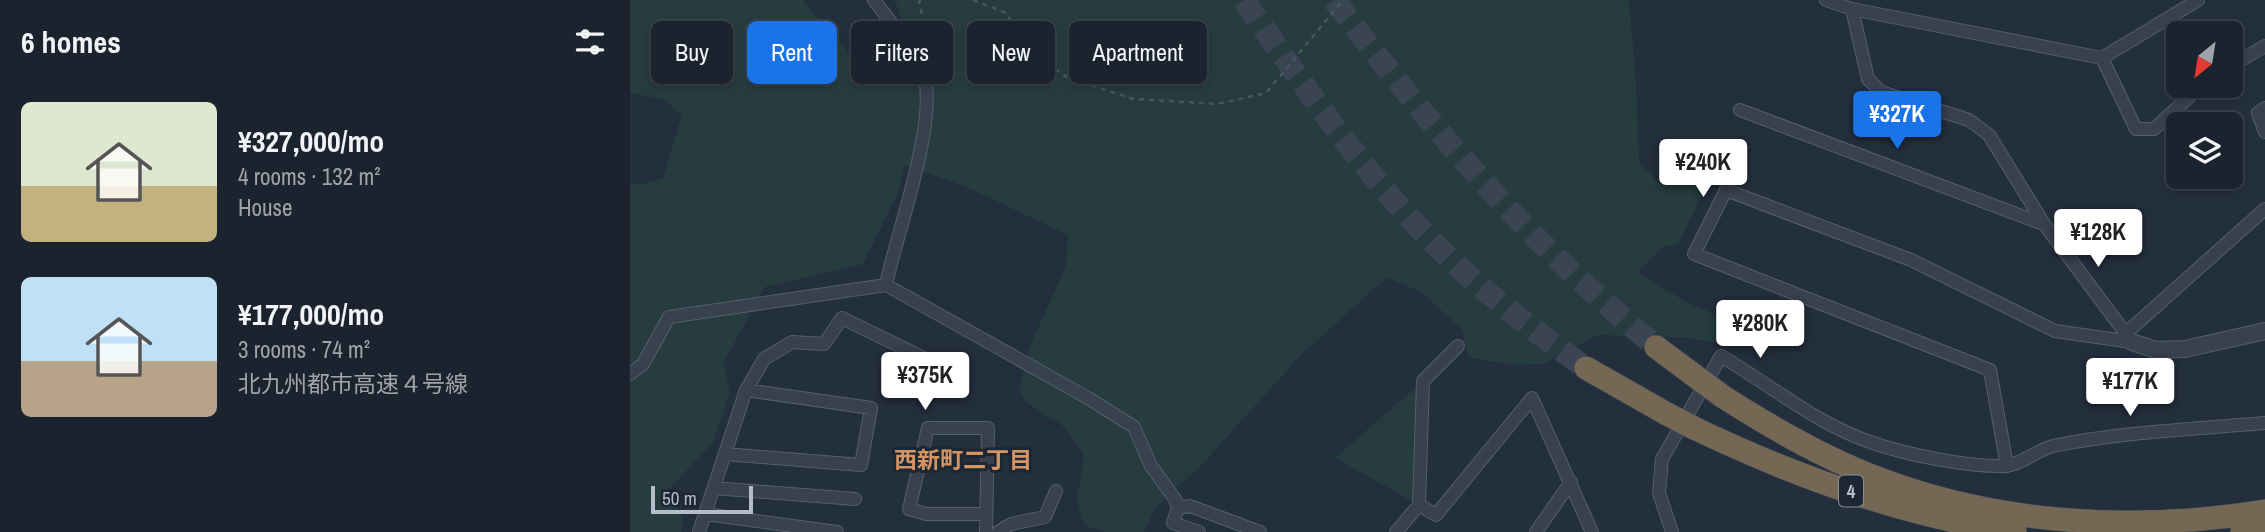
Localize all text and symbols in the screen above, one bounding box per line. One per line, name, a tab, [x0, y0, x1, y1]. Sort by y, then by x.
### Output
chip: Buy	[651, 21, 733, 84]
chip: Rent	[747, 21, 837, 84]
chip: Filters	[851, 21, 953, 84]
chip: New	[967, 21, 1055, 84]
chip: Apartment	[1069, 21, 1207, 84]
north arrow	[2166, 21, 2244, 98]
map controls	[2166, 21, 2243, 189]
text: 6 homes	[21, 22, 121, 62]
icon: filters	[571, 23, 609, 61]
pin: ¥327K	[1848, 92, 1946, 151]
text: ¥327K	[1869, 98, 1925, 129]
button: layers	[2166, 112, 2243, 189]
text: ¥327,000/mo	[238, 121, 384, 161]
icon: home	[77, 130, 161, 214]
pin: ¥240K	[1654, 140, 1752, 199]
text: ¥240K	[1675, 146, 1731, 177]
text: 4 rooms · 132 m²	[238, 161, 381, 192]
text: House	[238, 192, 293, 223]
pin: ¥128K	[2049, 210, 2147, 269]
text: ¥128K	[2070, 216, 2126, 247]
text: ¥177,000/mo	[238, 294, 384, 334]
pin: ¥280K	[1711, 300, 1809, 360]
icon: home	[77, 305, 161, 389]
text: ¥280K	[1732, 307, 1788, 338]
text: 3 rooms · 74 m²	[238, 334, 370, 365]
pin: ¥375K	[876, 352, 974, 412]
pin: ¥177K	[2081, 358, 2179, 418]
text: ¥375K	[897, 359, 953, 390]
text: ¥177K	[2102, 365, 2158, 396]
text: 北九州都市高速４号線	[238, 368, 468, 399]
district label: 西新町二丁目	[894, 444, 1032, 475]
road number: 4	[1839, 476, 1863, 506]
scale bar	[651, 483, 752, 515]
text: 50 m	[662, 485, 697, 511]

